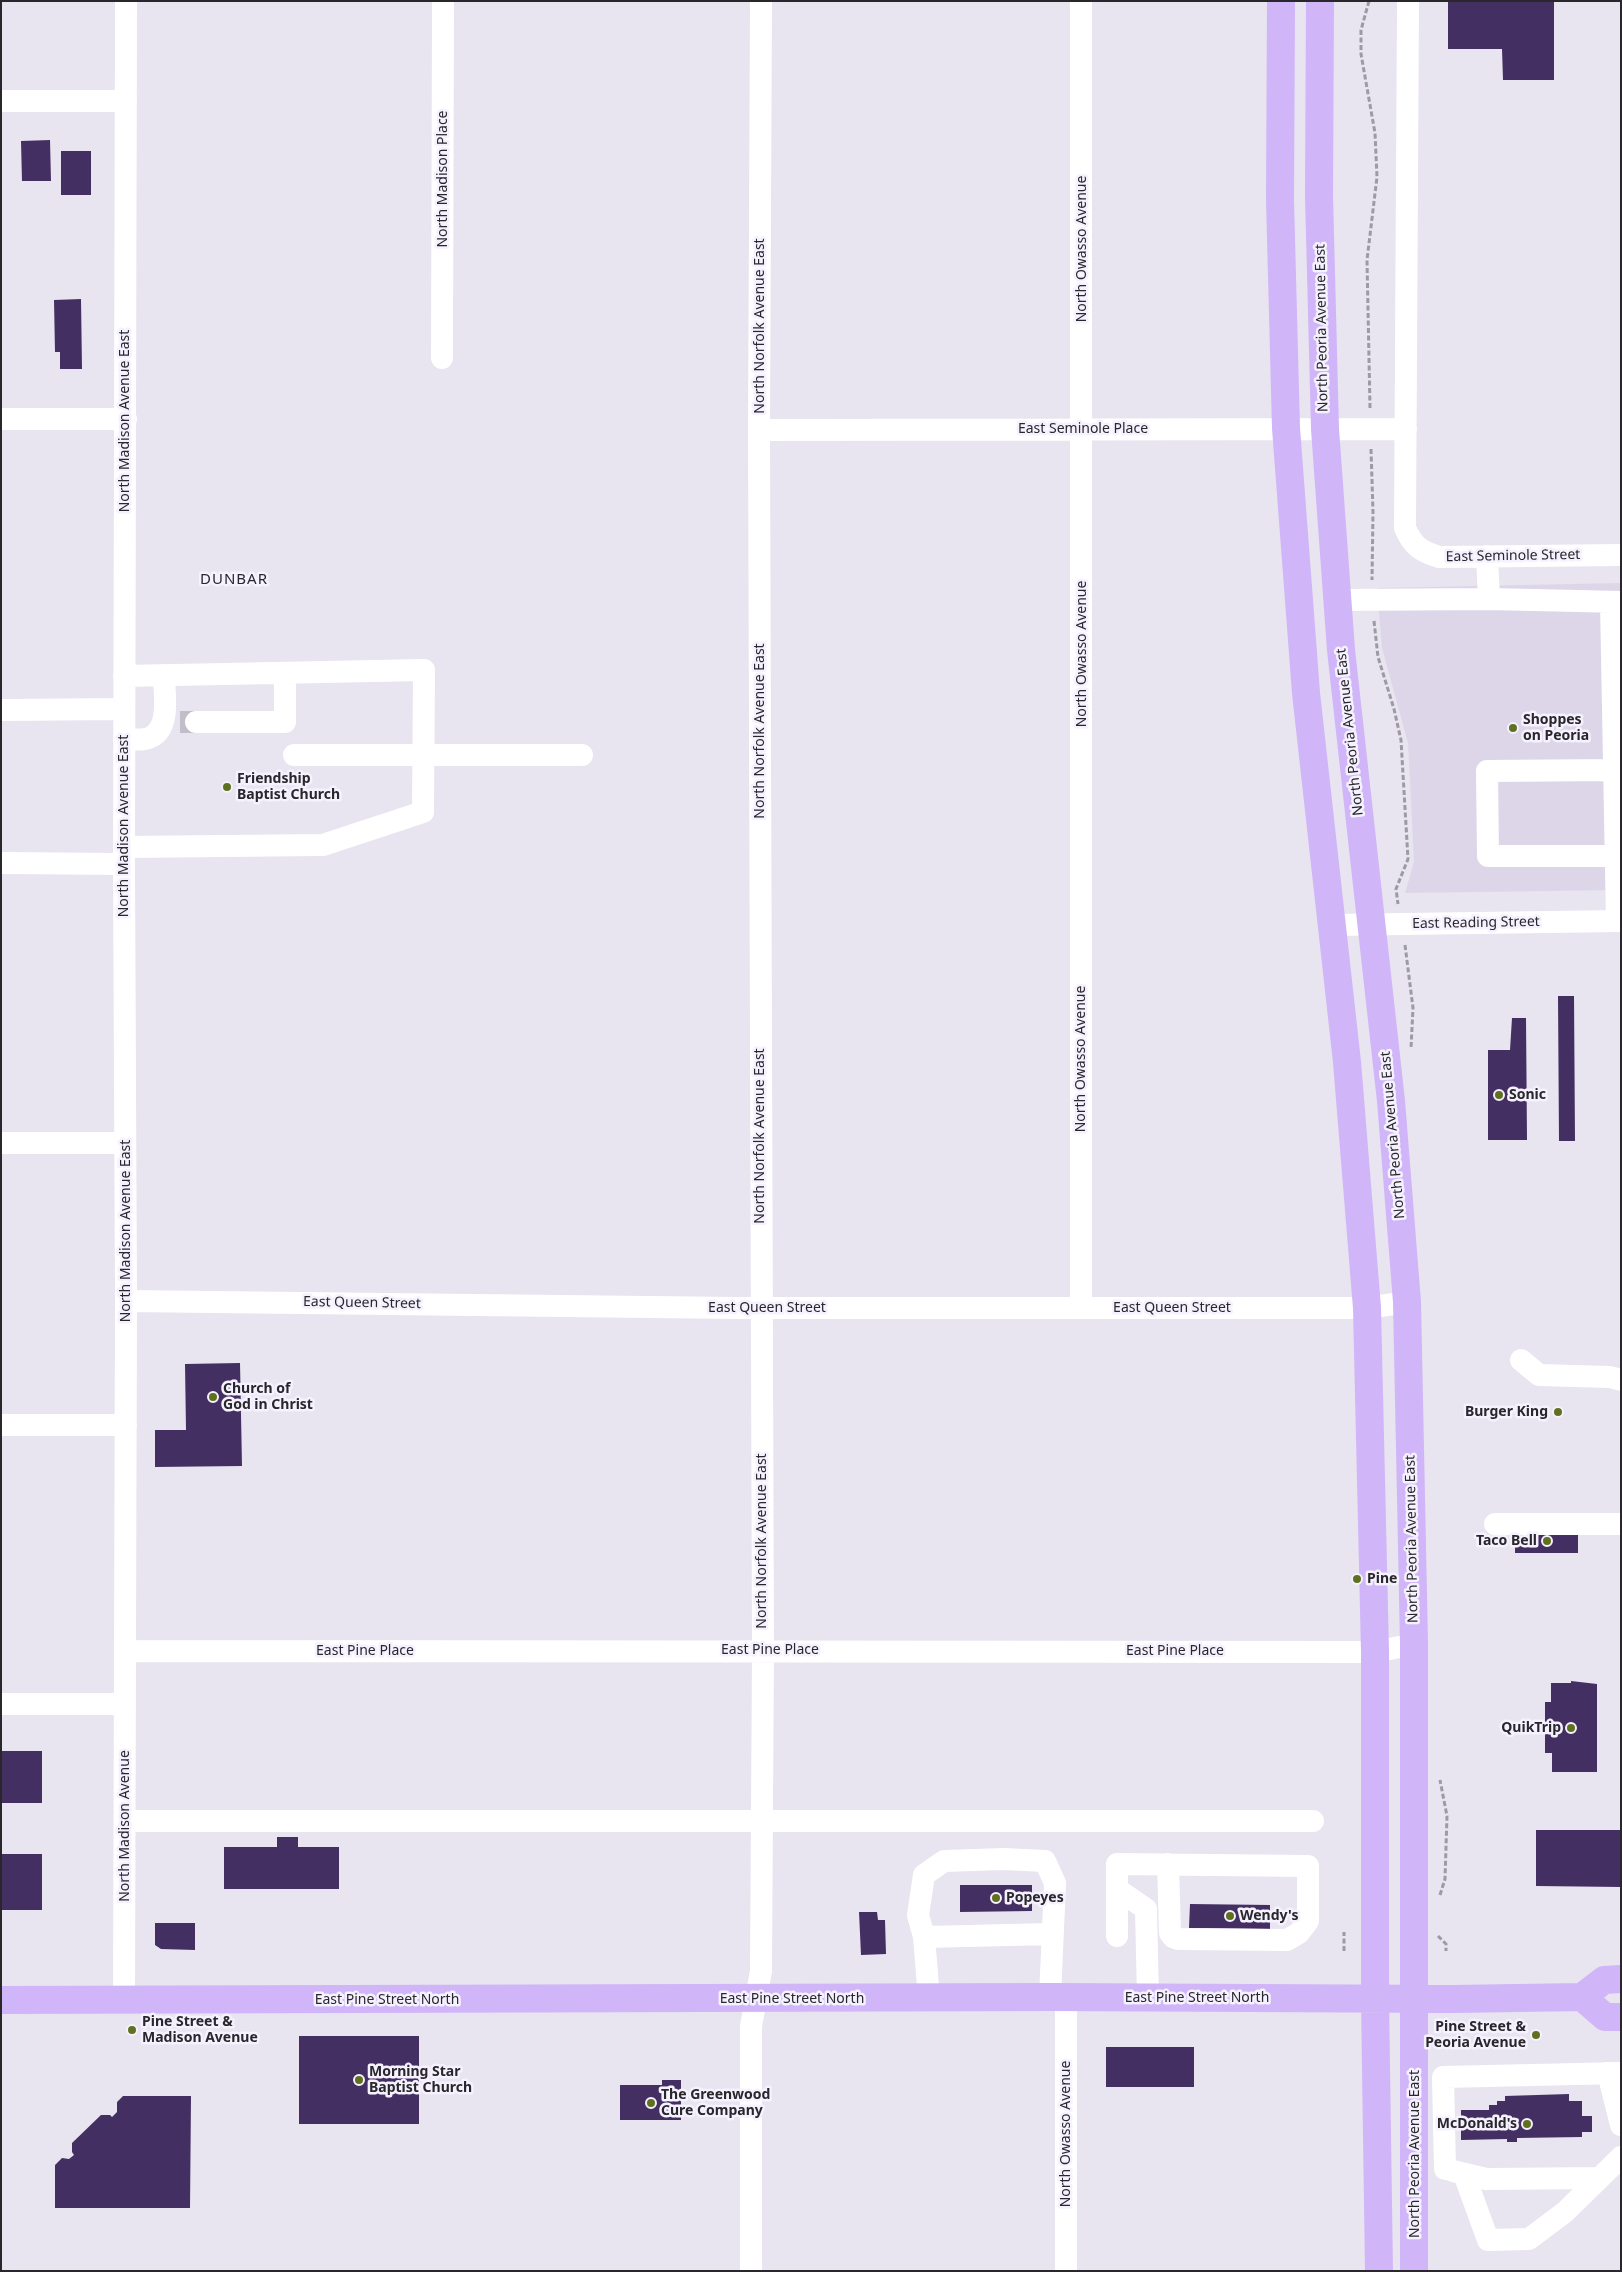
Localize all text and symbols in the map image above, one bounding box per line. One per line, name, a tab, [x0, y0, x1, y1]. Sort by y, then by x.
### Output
street label: North Madison Place	[435, 110, 451, 248]
street label: North Owasso Avenue	[1074, 176, 1090, 322]
street label: North Norfolk Avenue East	[752, 238, 768, 414]
street label: North Peoria Avenue East	[1312, 244, 1332, 412]
street label: North Madison Avenue East	[117, 330, 133, 512]
street label: East Seminole Place	[1018, 421, 1148, 437]
street label: East Seminole Street	[1446, 546, 1580, 566]
district label: DUNBAR	[199, 571, 269, 589]
street label: North Owasso Avenue	[1074, 581, 1090, 727]
street label: North Norfolk Avenue East	[752, 643, 768, 819]
street label: North Peoria Avenue East	[1333, 648, 1367, 816]
place label: Shoppes on Peoria	[1523, 712, 1589, 744]
marker: Shoppes on Peoria	[1507, 722, 1519, 734]
street label: North Madison Avenue East	[116, 735, 132, 917]
place label: Friendship Baptist Church	[237, 771, 340, 804]
marker: Friendship Baptist Church	[221, 781, 233, 793]
street label: East Reading Street	[1412, 913, 1540, 933]
street label: North Owasso Avenue	[1073, 986, 1089, 1132]
street label: North Norfolk Avenue East	[752, 1048, 768, 1224]
street label: North Peoria Avenue East	[1377, 1051, 1409, 1219]
place label: Sonic	[1509, 1087, 1546, 1103]
marker: Sonic	[1493, 1089, 1505, 1101]
street label: North Madison Avenue East	[118, 1140, 134, 1322]
street label: East Queen Street	[303, 1294, 421, 1312]
street label: East Queen Street	[708, 1300, 826, 1316]
street label: East Queen Street	[1113, 1300, 1231, 1316]
place label: Church of God in Christ	[223, 1381, 313, 1414]
marker: Church of God in Christ	[207, 1391, 219, 1403]
place label: Burger King	[1465, 1404, 1548, 1420]
marker: Burger King	[1552, 1406, 1564, 1418]
street label: North Norfolk Avenue East	[754, 1453, 770, 1629]
street label: North Peoria Avenue East	[1402, 1455, 1422, 1623]
place label: Taco Bell	[1476, 1533, 1537, 1549]
marker: Taco Bell	[1541, 1535, 1553, 1547]
place label: Pine	[1367, 1571, 1397, 1587]
marker: Pine	[1351, 1573, 1363, 1585]
street label: East Pine Place	[721, 1642, 819, 1658]
street label: East Pine Place	[316, 1643, 414, 1659]
street label: East Pine Place	[1126, 1643, 1224, 1659]
place label: QuikTrip	[1501, 1720, 1561, 1736]
marker: QuikTrip	[1565, 1722, 1577, 1734]
street label: North Madison Avenue	[117, 1750, 133, 1902]
place label: Popeyes	[1006, 1890, 1064, 1906]
marker: Popeyes	[990, 1892, 1002, 1904]
place label: Wendy's	[1240, 1908, 1298, 1924]
marker: Wendy's	[1224, 1910, 1236, 1922]
street label: East Pine Street North	[1125, 1990, 1269, 2006]
street label: East Pine Street North	[720, 1991, 864, 2007]
street label: East Pine Street North	[315, 1992, 459, 2008]
place label: Pine Street & Madison Avenue	[142, 2014, 258, 2046]
place label: Pine Street & Peoria Avenue	[1425, 2019, 1526, 2052]
marker: Pine Street & Madison Avenue	[126, 2024, 138, 2036]
marker: Pine Street & Peoria Avenue	[1530, 2029, 1542, 2041]
street label: North Owasso Avenue	[1058, 2061, 1074, 2207]
place label: Morning Star Baptist Church	[369, 2064, 472, 2096]
street label: North Peoria Avenue East	[1407, 2070, 1423, 2238]
marker: Morning Star Baptist Church	[353, 2074, 365, 2086]
place label: The Greenwood Cure Company	[661, 2087, 770, 2120]
marker: The Greenwood Cure Company	[645, 2097, 657, 2109]
place label: McDonald's	[1437, 2116, 1517, 2132]
marker: McDonald's	[1521, 2118, 1533, 2130]

